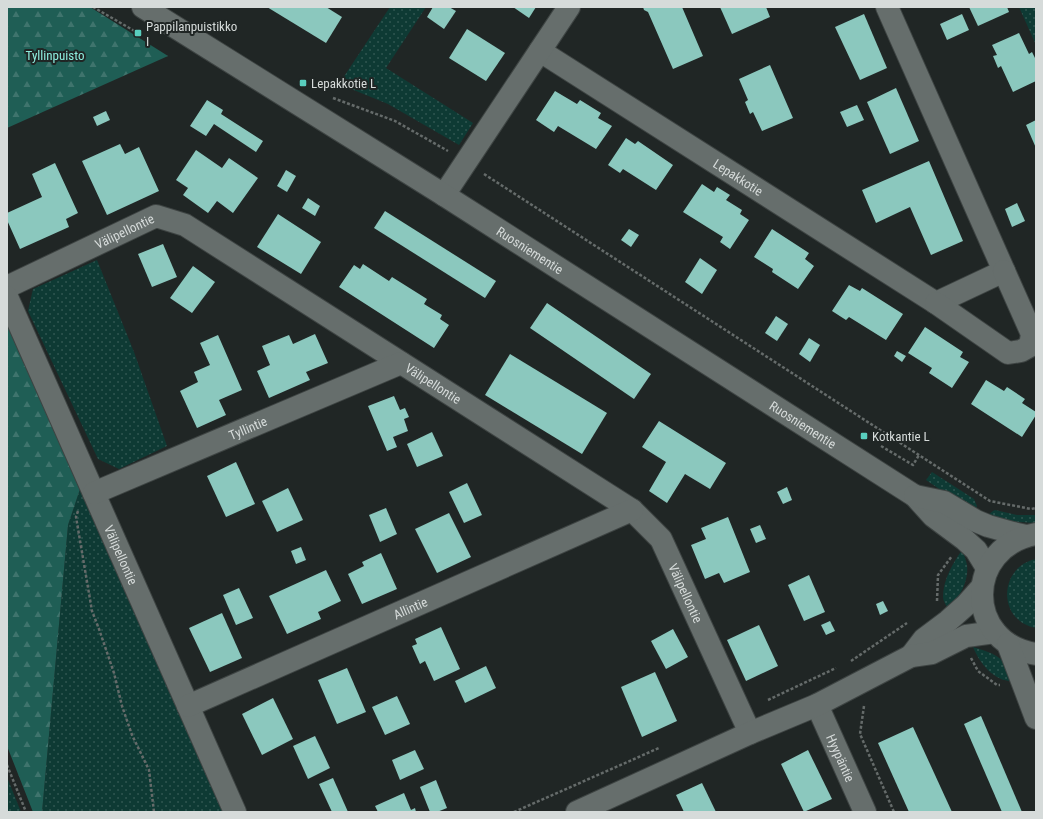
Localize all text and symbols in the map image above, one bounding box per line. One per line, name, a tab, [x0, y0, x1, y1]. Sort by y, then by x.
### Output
place label: Pappilanpuistikko I	[146, 19, 237, 49]
marker: Pappilanpuistikko I	[133, 28, 143, 38]
park label: Tyllinpuisto	[26, 48, 84, 63]
place label: Lepakkotie L	[311, 76, 376, 91]
marker: Lepakkotie L	[298, 78, 308, 88]
street label: Lepakkotie	[711, 156, 766, 199]
street label: Välipellontie	[92, 211, 156, 251]
street label: Ruosniementie	[494, 223, 566, 277]
street label: Välipellontie	[403, 360, 464, 407]
street label: Ruosniementie	[767, 398, 839, 451]
street label: Tyllintie	[226, 413, 269, 443]
place label: Kotkantie L	[872, 429, 930, 444]
marker: Kotkantie L	[859, 431, 869, 441]
street label: Välipellontie	[101, 523, 141, 587]
street label: Välipellontie	[666, 561, 706, 625]
street label: Allintie	[391, 594, 430, 622]
street label: Hyypäntie	[824, 732, 858, 784]

